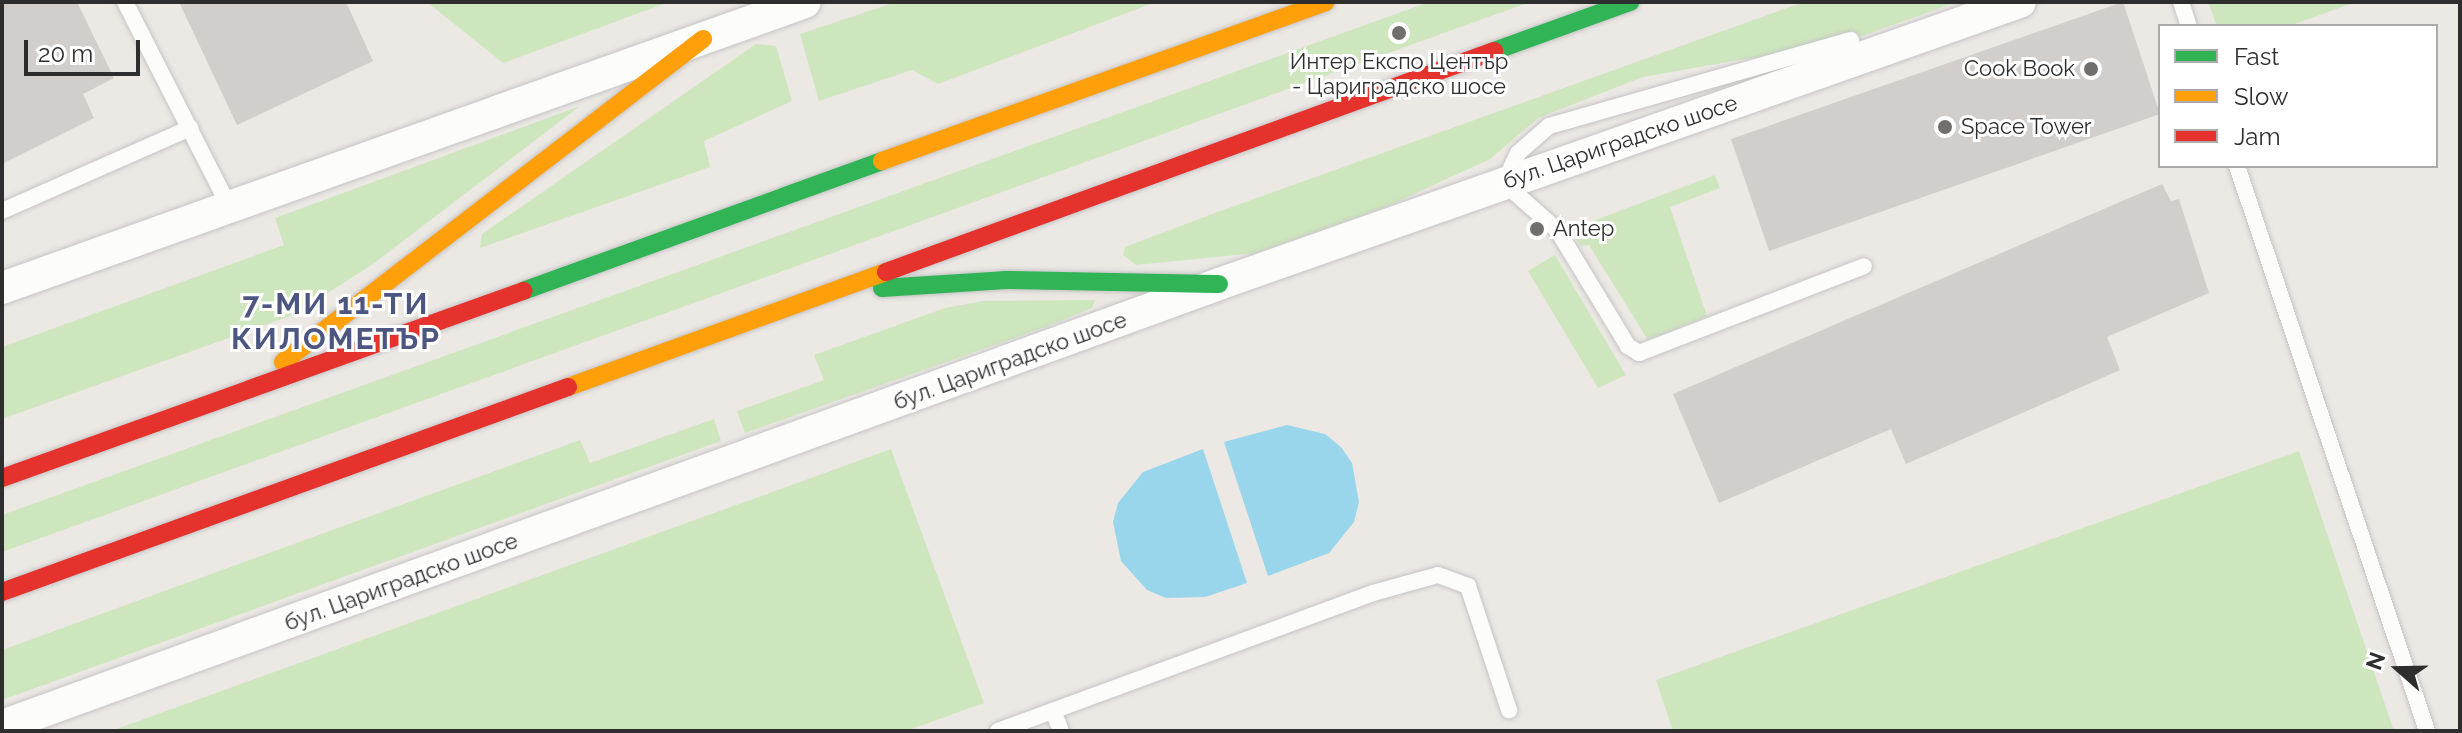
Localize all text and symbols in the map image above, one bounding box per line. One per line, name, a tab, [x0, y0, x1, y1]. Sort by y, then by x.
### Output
marker: Интер Експо Център - Цариградско шосе	[1388, 22, 1410, 44]
scale bar	[28, 24, 144, 74]
legend	[2158, 24, 2438, 168]
text: 20 m	[38, 39, 93, 68]
text: Fast	[2234, 42, 2279, 71]
place label: Интер Експо Център - Цариградско шосе	[1290, 48, 1508, 100]
place label: Cook Book	[1964, 56, 2075, 82]
marker: Cook Book	[2082, 60, 2100, 78]
text: Slow	[2234, 82, 2288, 111]
street label: бул. Цариградско шосе	[1499, 89, 1741, 195]
place label: Space Tower	[1961, 114, 2092, 140]
marker: Space Tower	[1936, 118, 1954, 136]
text: Jam	[2234, 122, 2280, 151]
place label: Antep	[1553, 216, 1614, 242]
marker: Antep	[1528, 220, 1546, 238]
district label: 7-МИ 11-ТИ КИЛОМЕТЪР	[231, 286, 441, 356]
street label: бул. Цариградско шосе	[890, 306, 1130, 416]
street label: бул. Цариградско шосе	[281, 527, 521, 637]
north arrow	[2358, 629, 2438, 709]
text: N	[2360, 648, 2391, 673]

